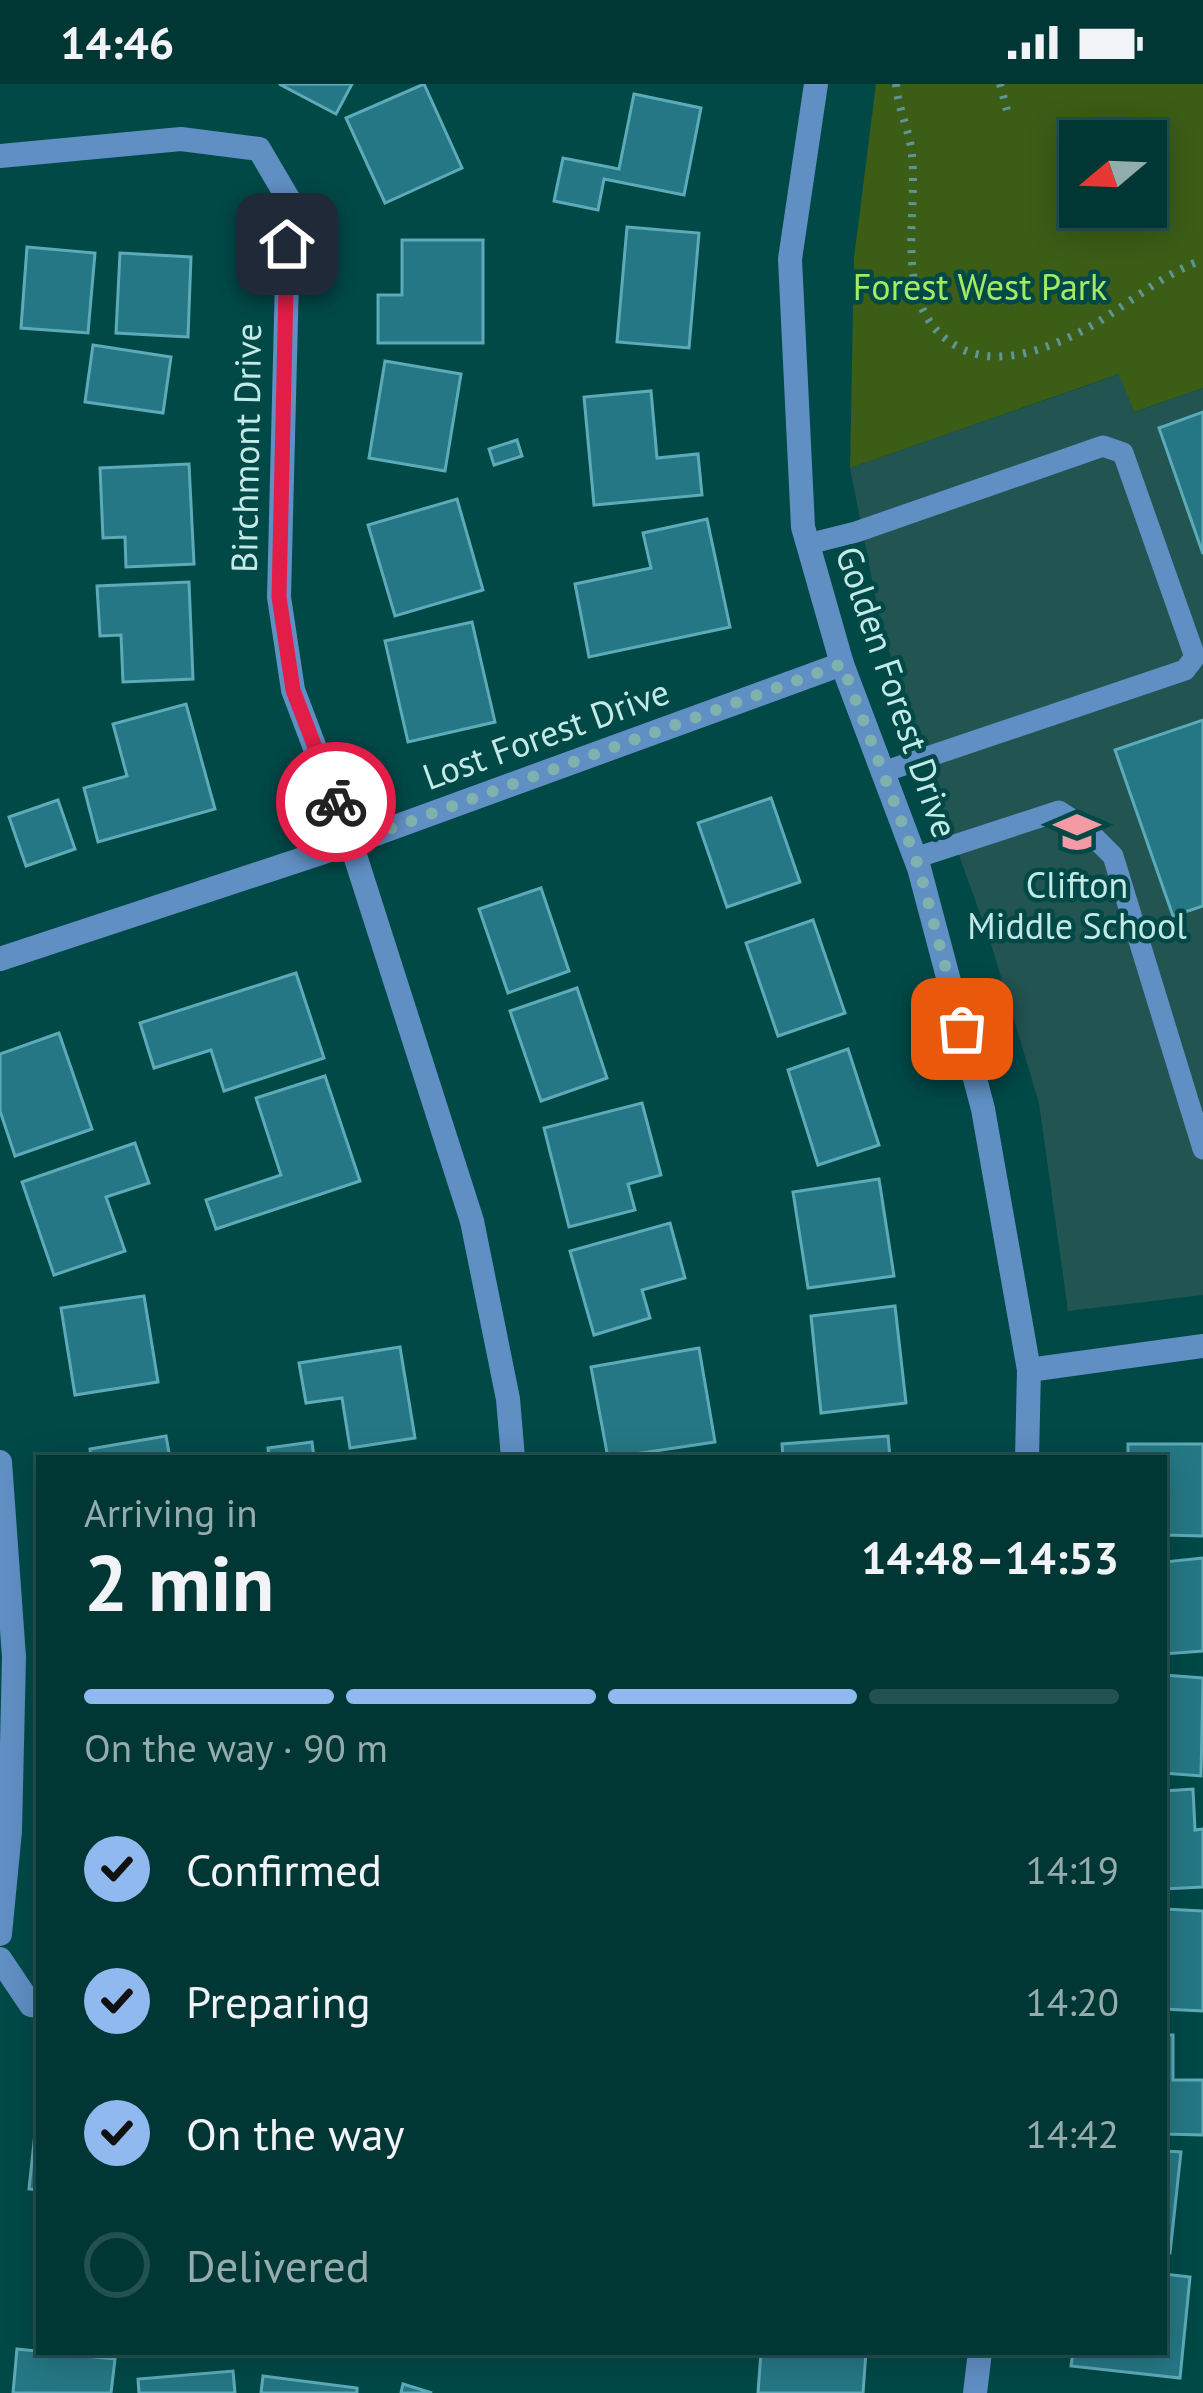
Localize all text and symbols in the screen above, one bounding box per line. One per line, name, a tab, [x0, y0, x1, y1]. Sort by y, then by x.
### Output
text: 14:46	[60, 13, 174, 71]
north arrow	[1059, 120, 1167, 228]
map controls	[1059, 120, 1167, 228]
pin	[236, 193, 338, 295]
icon: home	[254, 211, 320, 277]
park label: Forest West Park	[853, 263, 1107, 310]
street label: Birchmont Drive	[220, 323, 271, 573]
street label: Golden Forest Drive	[826, 540, 969, 844]
street label: Lost Forest Drive	[416, 667, 675, 800]
courier	[276, 742, 396, 862]
icon: bike	[303, 769, 369, 835]
school or university icon: Clifton Middle School	[1052, 807, 1102, 857]
place label: Clifton Middle School	[967, 861, 1187, 949]
pin	[911, 978, 1013, 1080]
icon: bag	[929, 996, 995, 1062]
text: Arriving in	[84, 1487, 258, 1538]
text: 14:48–14:53	[861, 1528, 1119, 1586]
text: 2 min	[84, 1532, 274, 1633]
text: On the way · 90 m	[84, 1722, 388, 1773]
icon: check	[84, 1836, 150, 1902]
text: Confirmed	[186, 1840, 382, 1898]
text: 14:19	[1025, 1844, 1119, 1895]
icon: check	[84, 1968, 150, 2034]
text: Preparing	[186, 1972, 371, 2030]
text: 14:20	[1025, 1976, 1119, 2027]
icon: check	[84, 2100, 150, 2166]
text: On the way	[186, 2104, 405, 2162]
text: 14:42	[1025, 2108, 1119, 2159]
text: Delivered	[186, 2236, 370, 2294]

